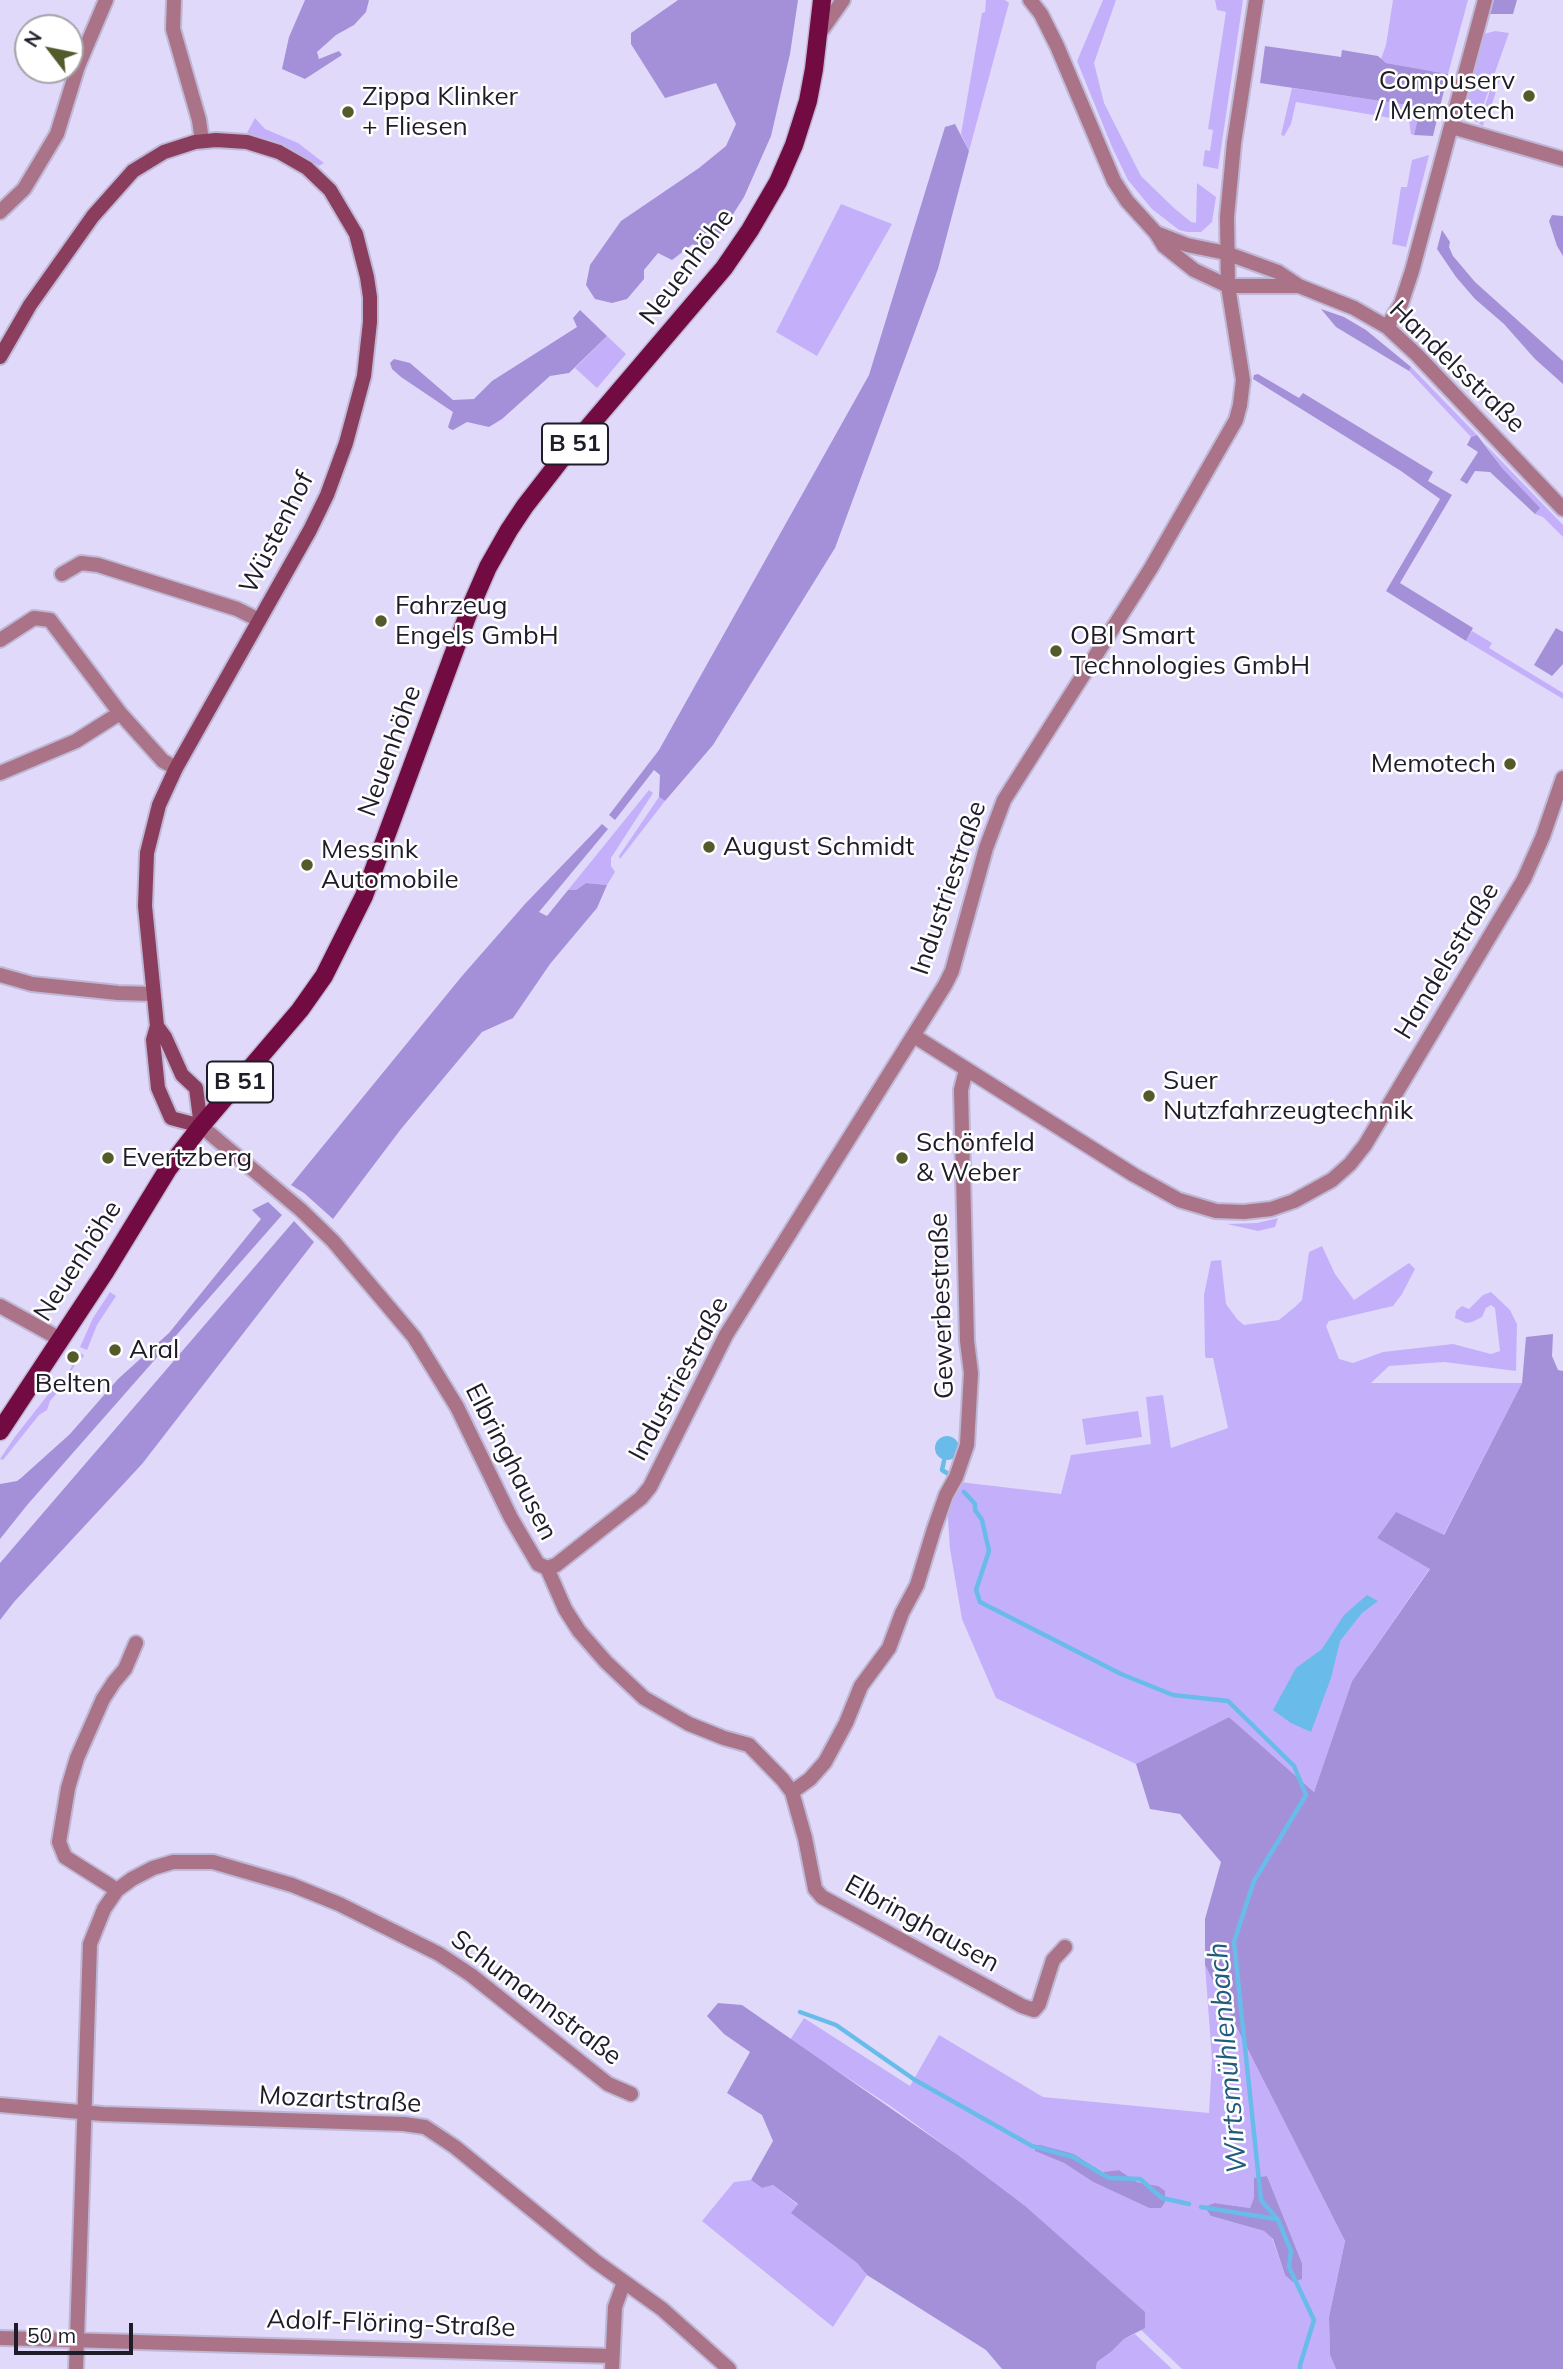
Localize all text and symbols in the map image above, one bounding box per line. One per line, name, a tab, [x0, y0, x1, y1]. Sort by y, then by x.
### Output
north arrow	[14, 14, 84, 84]
text: N	[19, 26, 47, 51]
place label: Compuserv / Memotech	[1376, 65, 1515, 126]
place label: Zippa Klinker + Fliesen	[362, 81, 518, 142]
marker: Compuserv / Memotech	[1521, 88, 1537, 104]
marker: Zippa Klinker + Fliesen	[340, 104, 356, 120]
street label: Neuenhöhe	[633, 203, 741, 331]
street label: Handelsstraße	[1383, 294, 1531, 440]
road number: B 51	[542, 424, 608, 464]
street label: Wüstenhof	[233, 467, 321, 599]
place label: Fahrzeug Engels GmbH	[395, 590, 559, 652]
marker: Fahrzeug Engels GmbH	[373, 613, 389, 629]
place label: OBI Smart Technologies GmbH	[1070, 620, 1310, 682]
marker: OBI Smart Technologies GmbH	[1048, 643, 1064, 659]
street label: Neuenhöhe	[352, 681, 428, 821]
place label: Memotech	[1371, 748, 1496, 780]
marker: Memotech	[1502, 756, 1518, 772]
street label: Industriestraße	[905, 797, 993, 979]
place label: August Schmidt	[723, 831, 914, 863]
place label: Messink Automobile	[321, 834, 459, 896]
marker: August Schmidt	[701, 839, 717, 855]
marker: Messink Automobile	[299, 857, 315, 873]
street label: Handelsstraße	[1388, 877, 1506, 1045]
road number: B 51	[207, 1062, 273, 1102]
place label: Suer Nutzfahrzeugtechnik	[1163, 1065, 1413, 1126]
marker: Suer Nutzfahrzeugtechnik	[1141, 1088, 1157, 1104]
place label: Schönfeld & Weber	[916, 1127, 1035, 1188]
place label: Evertzberg	[122, 1142, 252, 1174]
marker: Evertzberg	[100, 1150, 116, 1166]
marker: Schönfeld & Weber	[894, 1150, 910, 1166]
street label: Neuenhöhe	[27, 1195, 129, 1327]
street label: Gewerbestraße	[923, 1212, 961, 1400]
street label: Industriestraße	[623, 1292, 735, 1466]
place label: Aral	[129, 1334, 179, 1366]
marker: Aral	[107, 1342, 123, 1358]
marker: Belten	[65, 1349, 81, 1365]
place label: Belten	[35, 1368, 111, 1400]
street label: Elbringhausen	[458, 1378, 564, 1546]
street label: Elbringhausen	[839, 1869, 1005, 1979]
street label: Schumannstraße	[445, 1924, 627, 2072]
water label: Wirtsmühlenbach	[1201, 1941, 1255, 2175]
street label: Mozartstraße	[258, 2080, 422, 2120]
street label: Adolf-Flöring-Straße	[266, 2304, 516, 2344]
scale bar	[18, 2310, 136, 2354]
text: 50 m	[27, 2322, 76, 2348]

